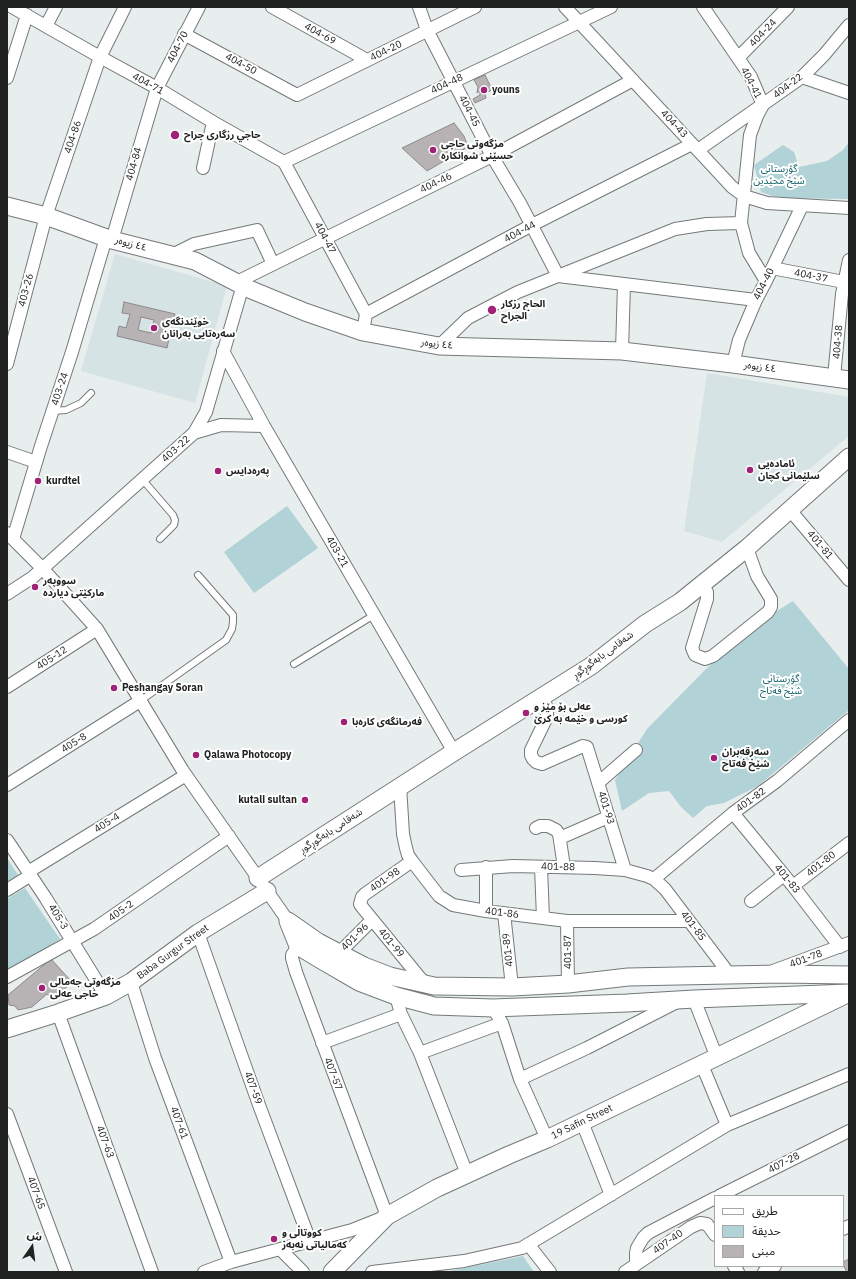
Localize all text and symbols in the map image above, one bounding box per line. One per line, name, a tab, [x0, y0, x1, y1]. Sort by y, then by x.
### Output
street label: 404-24	[747, 17, 779, 49]
street label: 404-69	[302, 21, 338, 47]
street label: 404-70	[165, 29, 191, 65]
street label: 404-20	[368, 38, 404, 64]
street label: 404-50	[223, 51, 259, 77]
street label: 404-41	[738, 65, 764, 101]
street label: 404-71	[130, 71, 166, 97]
street label: 404-48	[429, 71, 465, 97]
street label: 404-22	[771, 71, 805, 101]
place label: youns	[492, 84, 520, 96]
marker: youns	[479, 85, 489, 95]
street label: 404-45	[456, 93, 482, 129]
street label: 404-43	[658, 107, 690, 141]
street label: 404-86	[62, 119, 84, 155]
marker: حاجي رزگارى جراح	[169, 129, 181, 141]
place label: حاجي رزگارى جراح	[184, 129, 260, 141]
place label: مزگەوتی حاجی حسێنی شوانکارە	[441, 138, 513, 162]
marker: مزگەوتی حاجی حسێنی شوانکارە	[428, 145, 438, 155]
street label: 404-84	[124, 146, 144, 182]
park label: گۆڕستانی شێخ محێدین	[753, 163, 805, 186]
street label: 404-46	[418, 170, 454, 196]
street label: 404-44	[502, 219, 538, 245]
street label: 404-47	[312, 220, 338, 256]
street label: ٤٤ زیوەر	[114, 234, 148, 254]
street label: 404-40	[751, 266, 777, 302]
street label: 404-37	[793, 267, 829, 285]
street label: 403-26	[16, 272, 36, 308]
place label: الحاج رزكار الجراح	[501, 298, 545, 322]
marker: الحاج رزكار الجراح	[486, 304, 498, 316]
place label: خوێندنگەی سەرەتایی بەرانان	[162, 316, 235, 340]
marker: خوێندنگەی سەرەتایی بەرانان	[149, 323, 159, 333]
street label: 404-38	[831, 325, 845, 359]
street label: ٤٤ زیوەر	[420, 336, 454, 352]
street label: ٤٤ زیوەر	[743, 359, 777, 375]
street label: 403-24	[49, 371, 71, 407]
street label: 403-22	[159, 433, 193, 465]
place label: ئامادەیی سلێمانی کچان	[758, 458, 820, 482]
place label: پەرەدایس	[226, 465, 269, 477]
marker: ئامادەیی سلێمانی کچان	[745, 465, 755, 475]
marker: پەرەدایس	[213, 466, 223, 476]
place label: kurdtel	[46, 475, 80, 487]
marker: kurdtel	[33, 476, 43, 486]
street label: 401-81	[804, 528, 836, 562]
street label: 403-21	[323, 534, 351, 570]
place label: سووپەر مارکێتی دیاردە	[43, 575, 104, 598]
marker: سووپەر مارکێتی دیاردە	[30, 582, 40, 592]
street label: شەقامی بابەگوڕگوڕ	[570, 629, 636, 681]
street label: 405-12	[34, 644, 70, 672]
park label: گۆڕستانی شێخ فەتاح	[760, 673, 802, 696]
place label: Peshangay Soran	[122, 682, 203, 694]
marker: Peshangay Soran	[109, 683, 119, 693]
place label: عەلی بۆ مێز و کورسی و خێمە بە کرێ	[534, 701, 628, 724]
marker: عەلی بۆ مێز و کورسی و خێمە بە کرێ	[521, 708, 531, 718]
place label: فەرمانگەی کارەبا	[352, 716, 422, 728]
marker: فەرمانگەی کارەبا	[339, 717, 349, 727]
street label: 405-8	[59, 730, 89, 756]
place label: سەرقەبران شێخ فەتاح	[722, 746, 770, 770]
place label: Qalawa Photocopy	[204, 749, 291, 761]
marker: Qalawa Photocopy	[191, 750, 201, 760]
marker: سەرقەبران شێخ فەتاح	[709, 753, 719, 763]
street label: 401-82	[734, 785, 768, 815]
street label: 401-93	[595, 790, 617, 826]
place label: kutali sultan	[238, 794, 297, 806]
marker: kutali sultan	[300, 795, 310, 805]
street label: شەقامی بابەگوڕگوڕ	[297, 806, 365, 856]
street label: 405-4	[92, 810, 122, 836]
street label: 401-80	[804, 849, 838, 879]
street label: 401-88	[541, 861, 575, 873]
street label: 401-83	[772, 862, 802, 896]
street label: 401-98	[368, 865, 402, 895]
street label: 405-2	[106, 898, 136, 924]
street label: 405-3	[45, 902, 71, 932]
street label: 401-86	[484, 905, 520, 921]
street label: 401-85	[678, 909, 708, 943]
street label: 401-96	[339, 921, 371, 953]
street label: Baba Gurgur Street	[135, 922, 211, 982]
street label: 401-99	[376, 926, 406, 960]
street label: 401-89	[500, 932, 516, 968]
street label: 401-87	[562, 935, 574, 969]
street label: 401-78	[788, 948, 824, 970]
place label: مزگەوتی جەمالی حاجی عەلی	[50, 976, 121, 1000]
marker: مزگەوتی جەمالی حاجی عەلی	[37, 983, 47, 993]
street label: 407-57	[321, 1056, 345, 1092]
street label: 407-59	[242, 1070, 264, 1106]
street label: 19 Safin Street	[549, 1102, 615, 1142]
street label: 407-61	[168, 1105, 190, 1141]
street label: 407-63	[94, 1124, 116, 1160]
street label: 407-28	[766, 1150, 802, 1176]
street label: 407-65	[25, 1175, 47, 1211]
legend	[714, 1195, 844, 1267]
text: طريق	[752, 1203, 778, 1218]
text: حديقة	[752, 1223, 781, 1238]
north arrow	[12, 1227, 52, 1267]
text: ش	[26, 1227, 44, 1244]
place label: کووتاڵی و کەمالیاتی نەبەز	[282, 1227, 347, 1250]
street label: 407-40	[651, 1227, 685, 1257]
marker: کووتاڵی و کەمالیاتی نەبەز	[269, 1234, 279, 1244]
text: مبنى	[752, 1243, 775, 1258]

